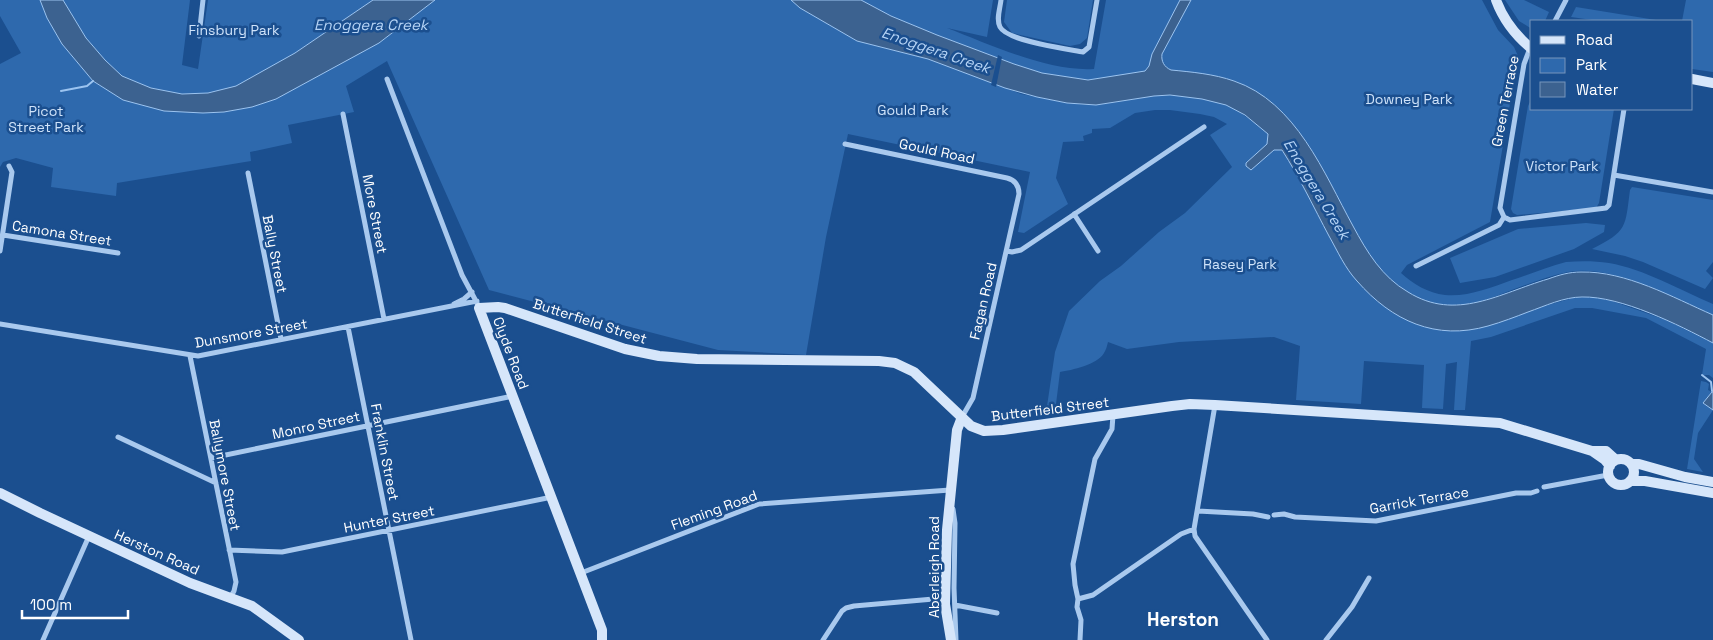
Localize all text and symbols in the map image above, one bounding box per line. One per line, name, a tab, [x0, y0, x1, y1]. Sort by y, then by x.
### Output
water label: Enoggera Creek	[314, 15, 430, 34]
legend	[1530, 20, 1693, 110]
park label: Finsbury Park	[188, 21, 280, 39]
water label: Enoggera Creek	[879, 22, 995, 78]
text: Road	[1576, 30, 1613, 49]
street label: Green Terrace	[1487, 54, 1523, 148]
text: Park	[1576, 55, 1607, 74]
text: Water	[1576, 80, 1619, 99]
park label: Downey Park	[1365, 90, 1453, 108]
park label: Gould Park	[877, 101, 949, 119]
park label: Picot Street Park	[8, 102, 84, 136]
street label: Gould Road	[898, 134, 976, 168]
water label: Enoggera Creek	[1280, 135, 1355, 244]
park label: Victor Park	[1525, 157, 1599, 175]
street label: More Street	[358, 173, 392, 255]
street label: Bally Street	[259, 213, 291, 295]
street label: Camona Street	[11, 216, 113, 250]
park label: Rasey Park	[1203, 255, 1277, 273]
street label: Fagan Road	[965, 261, 1001, 341]
street label: Butterfield Street	[531, 294, 649, 348]
street label: Dunsmore Street	[193, 314, 309, 352]
street label: Clyde Road	[489, 314, 533, 392]
street label: Butterfield Street	[990, 393, 1110, 425]
street label: Franklin Street	[367, 402, 403, 502]
street label: Monro Street	[270, 407, 362, 443]
street label: Ballymore Street	[205, 418, 245, 532]
street label: Garrick Terrace	[1368, 482, 1470, 518]
street label: Fleming Road	[669, 486, 759, 534]
street label: Hunter Street	[342, 501, 436, 537]
street label: Aberleigh Road	[925, 516, 943, 618]
street label: Herston Road	[112, 525, 202, 579]
scale bar	[22, 588, 129, 620]
text: 100 m	[30, 595, 72, 614]
district label: Herston	[1147, 607, 1219, 632]

